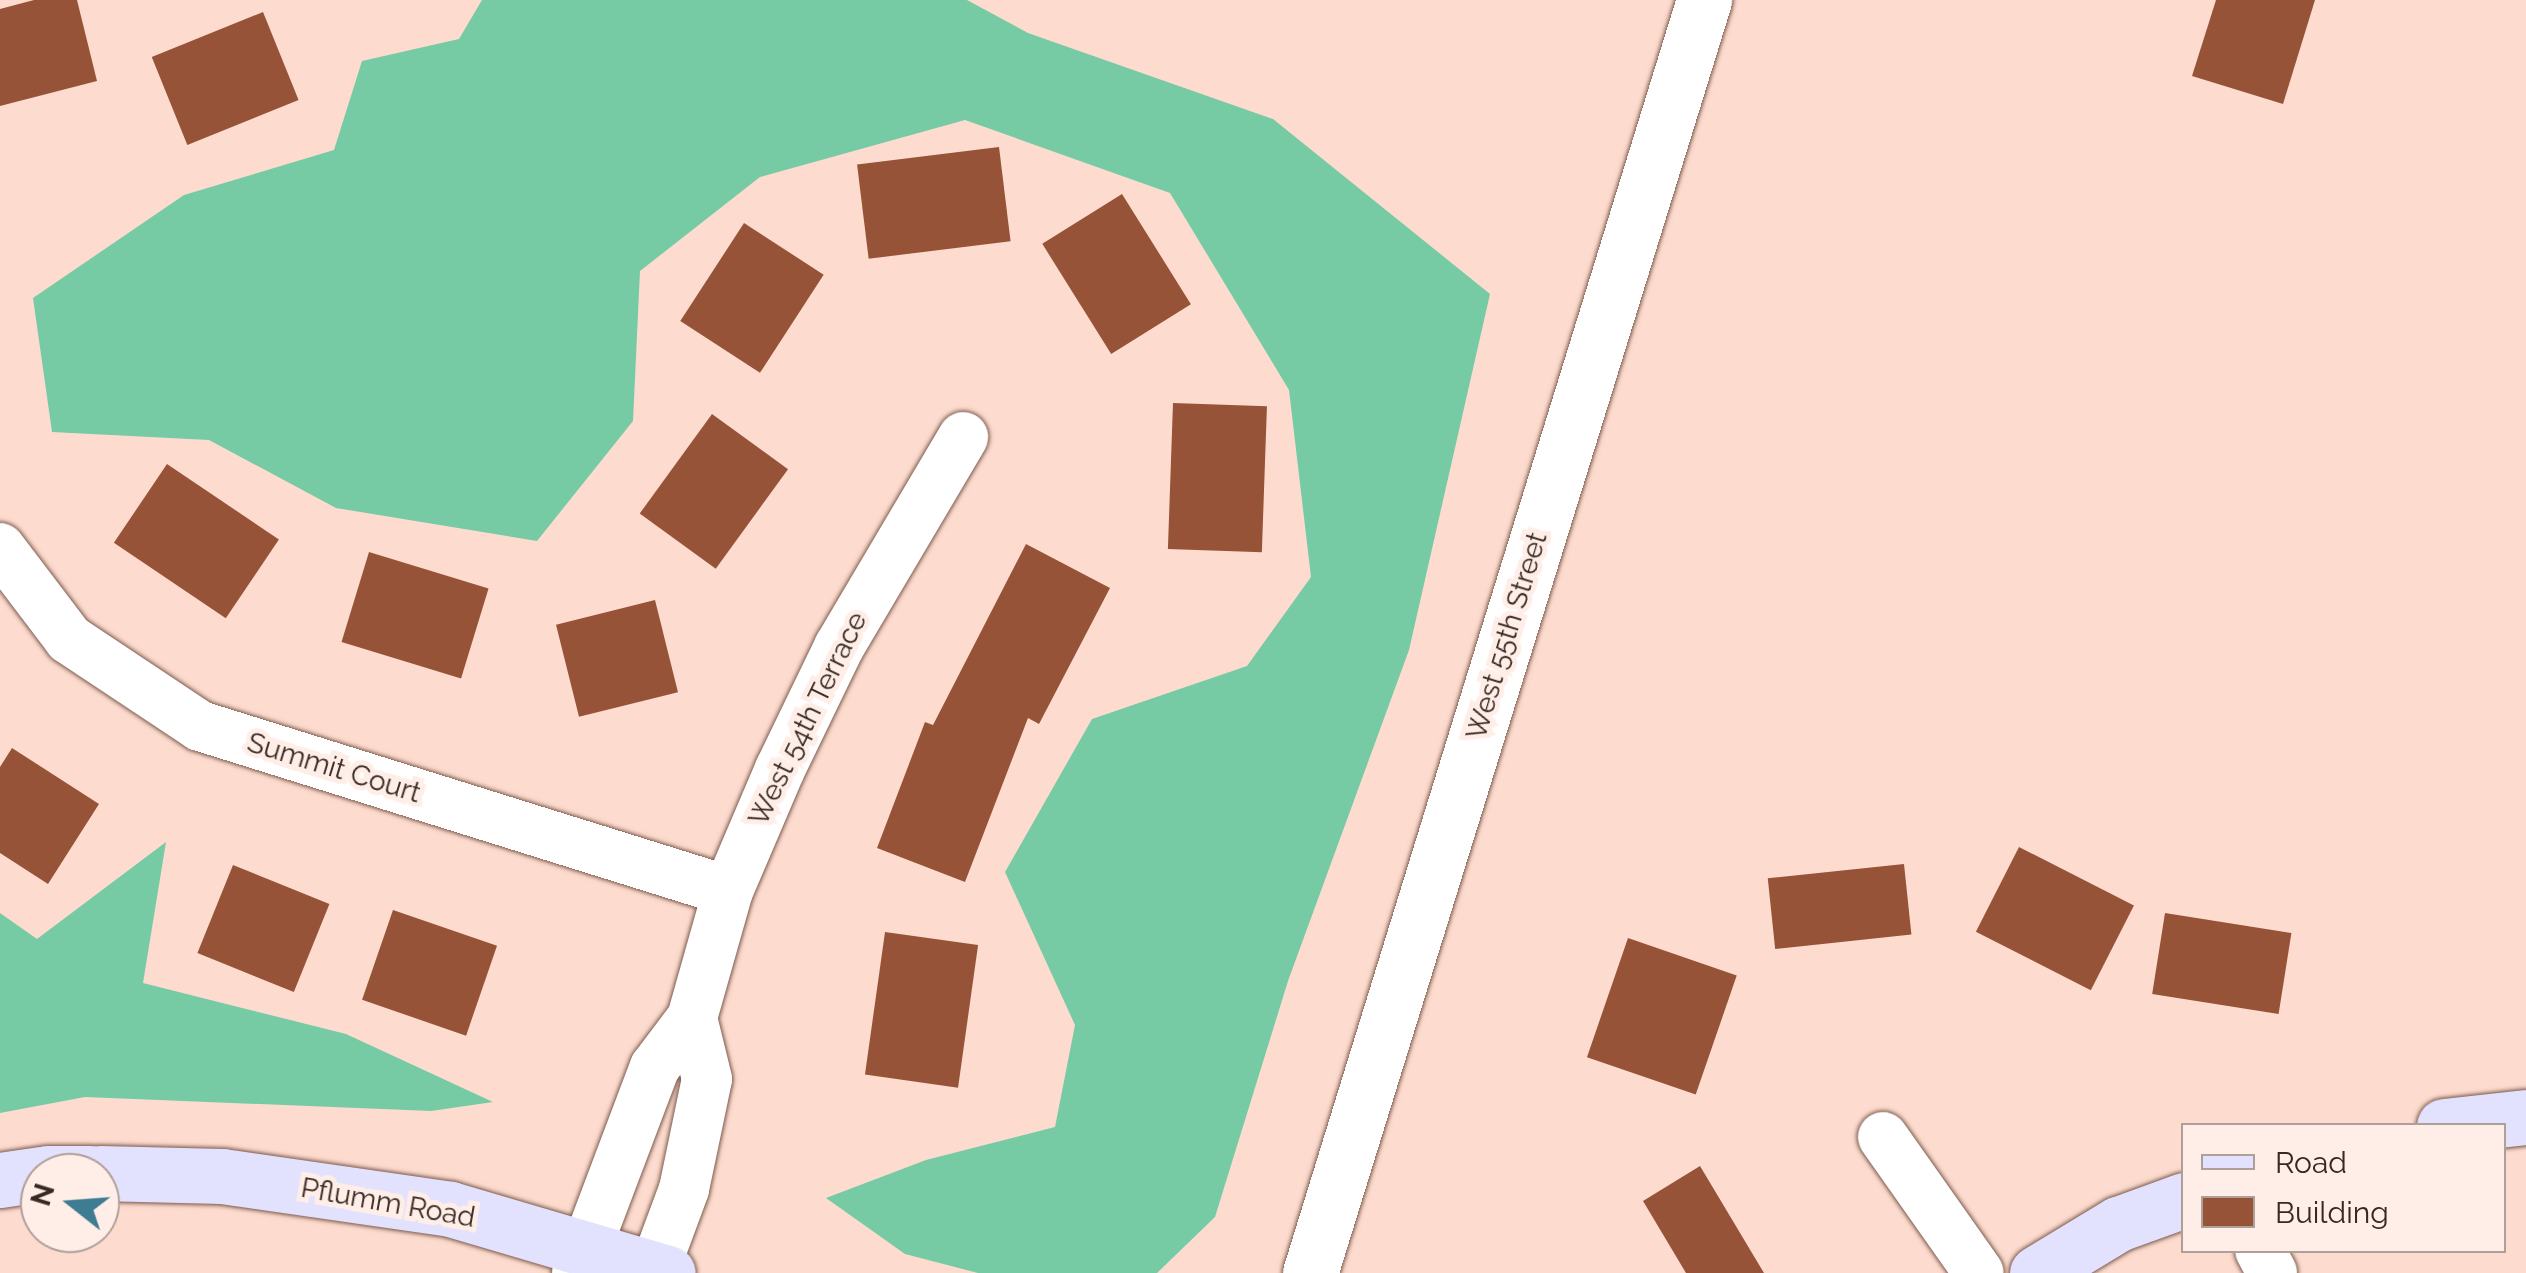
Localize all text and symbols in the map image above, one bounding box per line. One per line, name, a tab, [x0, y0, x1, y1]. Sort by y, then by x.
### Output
street label: West 55th Street	[1460, 528, 1554, 744]
street label: West 54th Terrace	[742, 606, 874, 832]
street label: Summit Court	[243, 726, 425, 810]
legend	[2181, 1123, 2506, 1253]
text: Road	[2275, 1145, 2347, 1180]
north arrow	[20, 1153, 120, 1253]
street label: Pflumm Road	[298, 1171, 478, 1235]
text: N	[24, 1180, 62, 1210]
text: Building	[2275, 1195, 2389, 1230]

